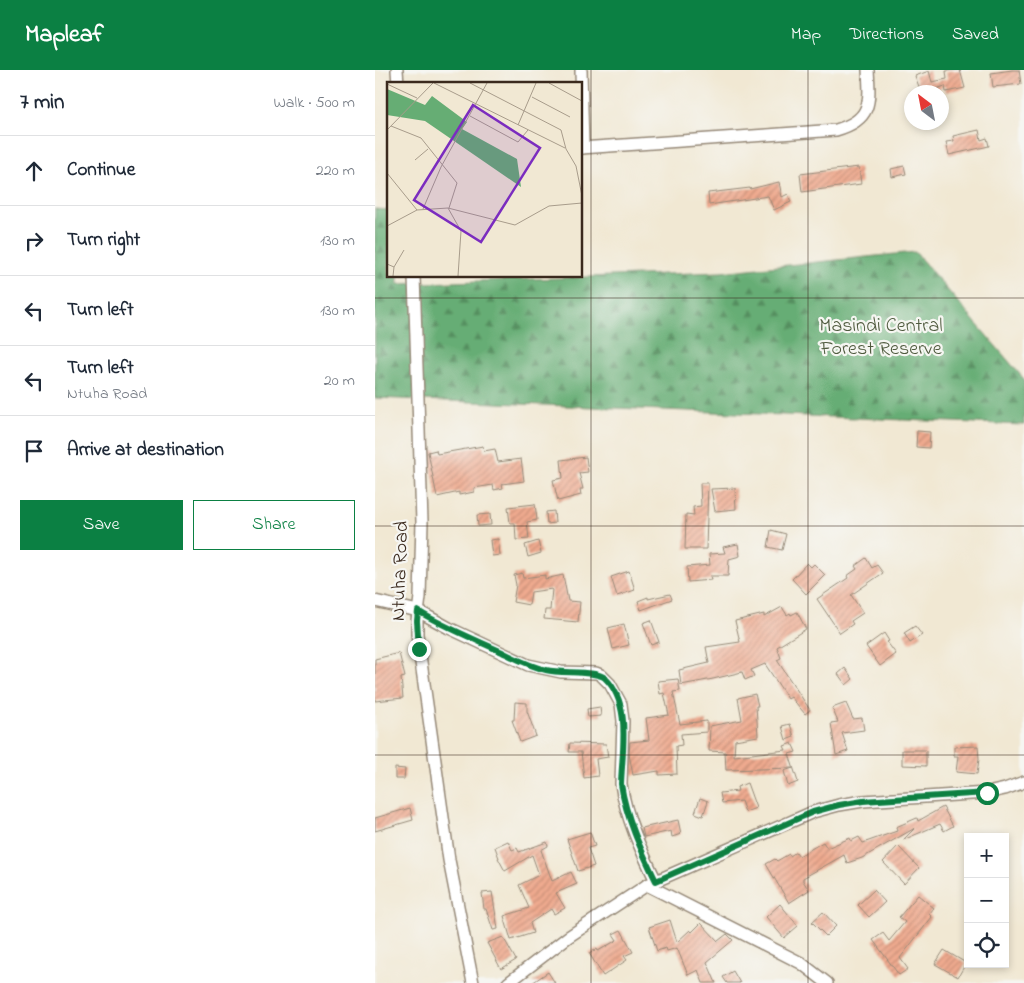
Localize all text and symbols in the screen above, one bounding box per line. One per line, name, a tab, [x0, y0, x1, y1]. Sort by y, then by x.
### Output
text: Mapleaf	[25, 18, 104, 53]
text: Map	[791, 22, 821, 48]
text: Directions	[849, 22, 924, 48]
text: Saved	[952, 22, 999, 48]
inset map	[387, 82, 583, 278]
north arrow	[904, 85, 949, 130]
text: 7 min	[20, 88, 64, 118]
text: Walk · 500 m	[273, 91, 355, 115]
icon: ahead	[20, 157, 48, 185]
text: Continue	[67, 157, 135, 184]
text: 220 m	[316, 159, 355, 183]
icon: right	[20, 227, 48, 255]
text: Turn right	[67, 227, 140, 254]
text: 130 m	[320, 229, 355, 253]
icon: left	[20, 297, 48, 325]
text: Turn left	[67, 297, 134, 324]
text: 130 m	[320, 299, 355, 323]
park label: Masindi Central Forest Reserve	[819, 312, 943, 364]
text: Turn left	[67, 355, 134, 382]
icon: left	[20, 367, 48, 395]
text: 20 m	[324, 369, 355, 393]
text: Ntuha Road	[67, 382, 147, 406]
icon: arrive	[20, 437, 48, 465]
text: Arrive at destination	[67, 437, 224, 464]
button: Save	[20, 500, 183, 550]
button: Share	[193, 500, 355, 550]
street label: Ntuha Road	[385, 520, 417, 622]
route end	[408, 638, 431, 661]
route start	[976, 782, 999, 805]
map controls	[964, 833, 1009, 968]
button: +	[964, 833, 1009, 878]
button: −	[964, 878, 1009, 923]
button: locate	[964, 923, 1009, 968]

